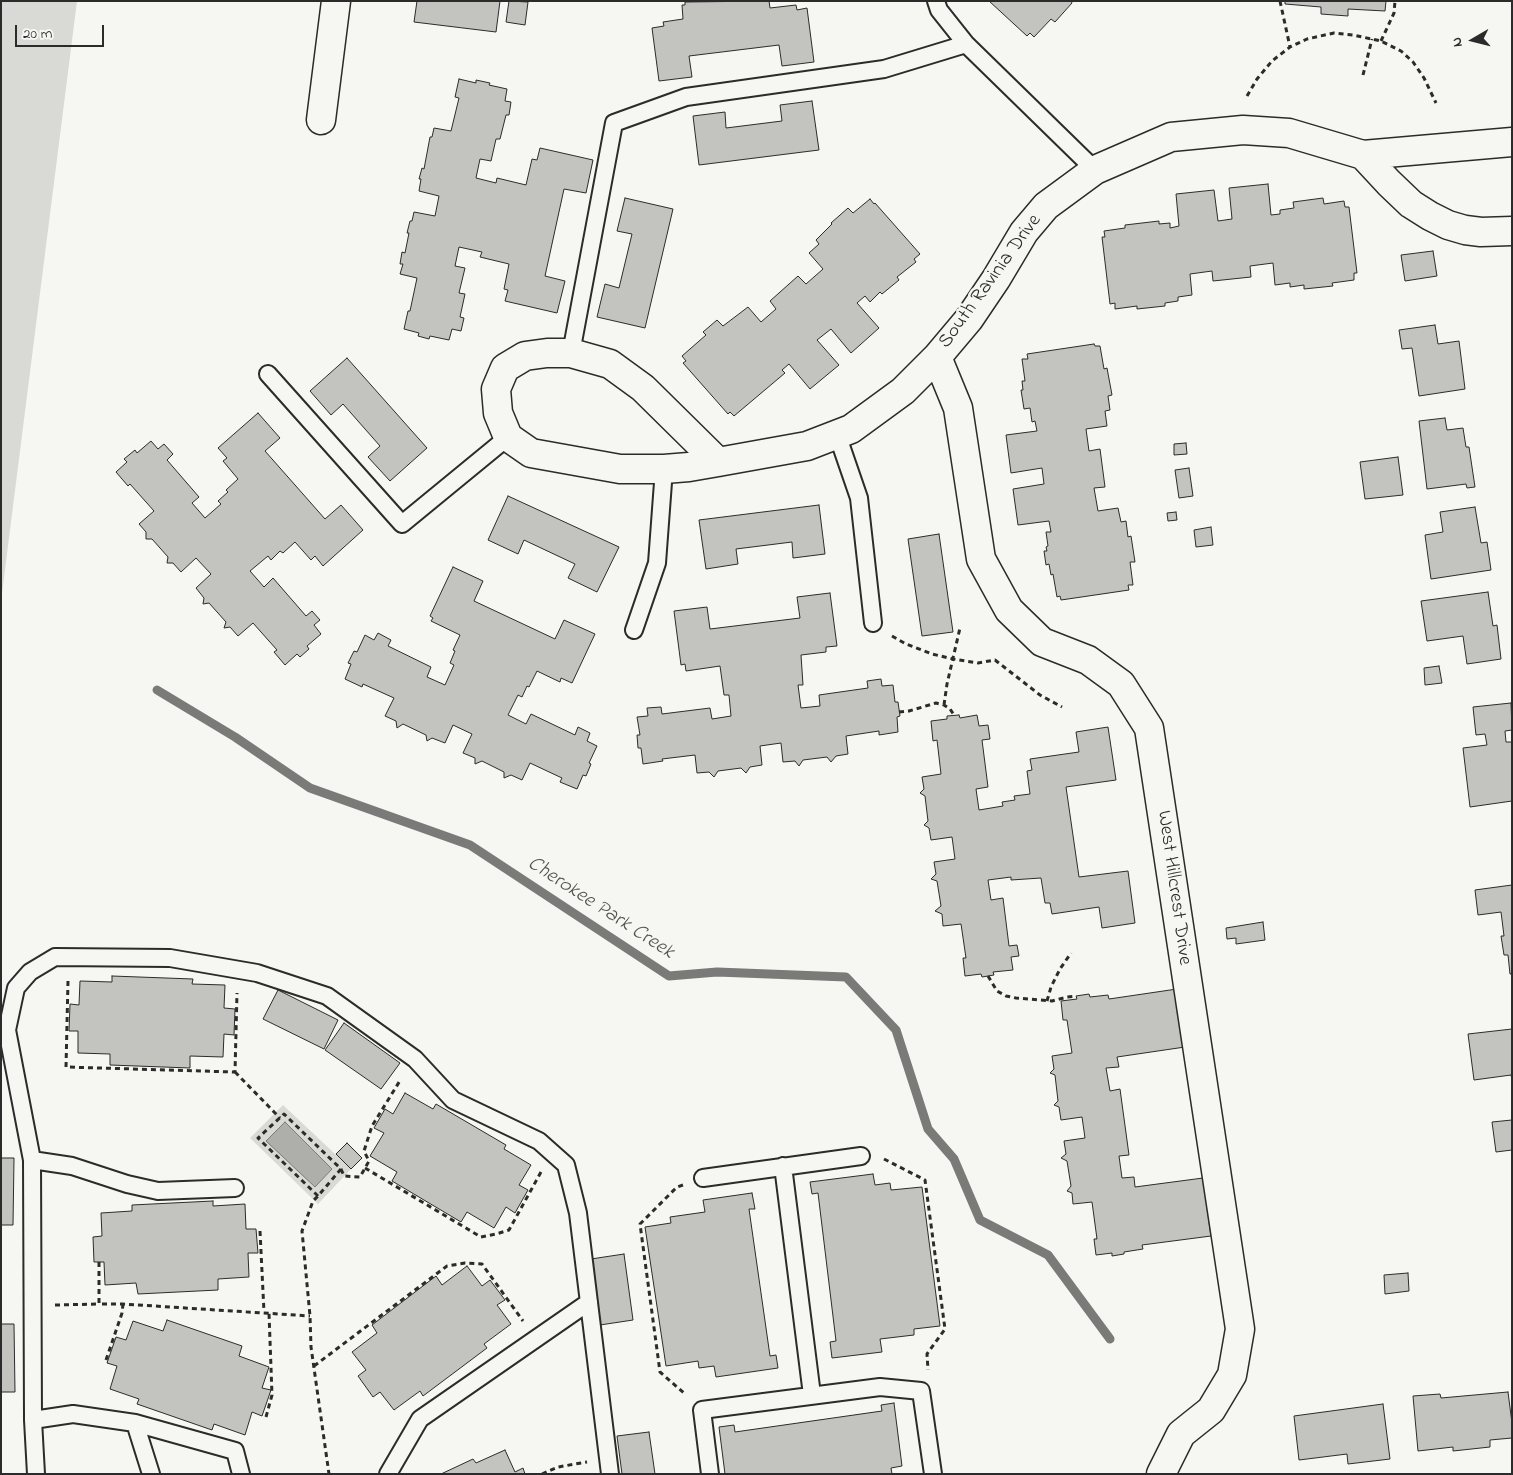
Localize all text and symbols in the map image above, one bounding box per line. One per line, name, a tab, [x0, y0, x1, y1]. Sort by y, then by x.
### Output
scale bar	[18, 15, 106, 47]
north arrow	[1448, 15, 1498, 65]
text: 20 m	[23, 23, 52, 45]
text: N	[1447, 36, 1469, 48]
street label: South Ravinia Drive	[934, 210, 1048, 354]
street label: West Hillcrest Drive	[1150, 809, 1196, 967]
water label: Cherokee Park Creek	[522, 852, 678, 966]

